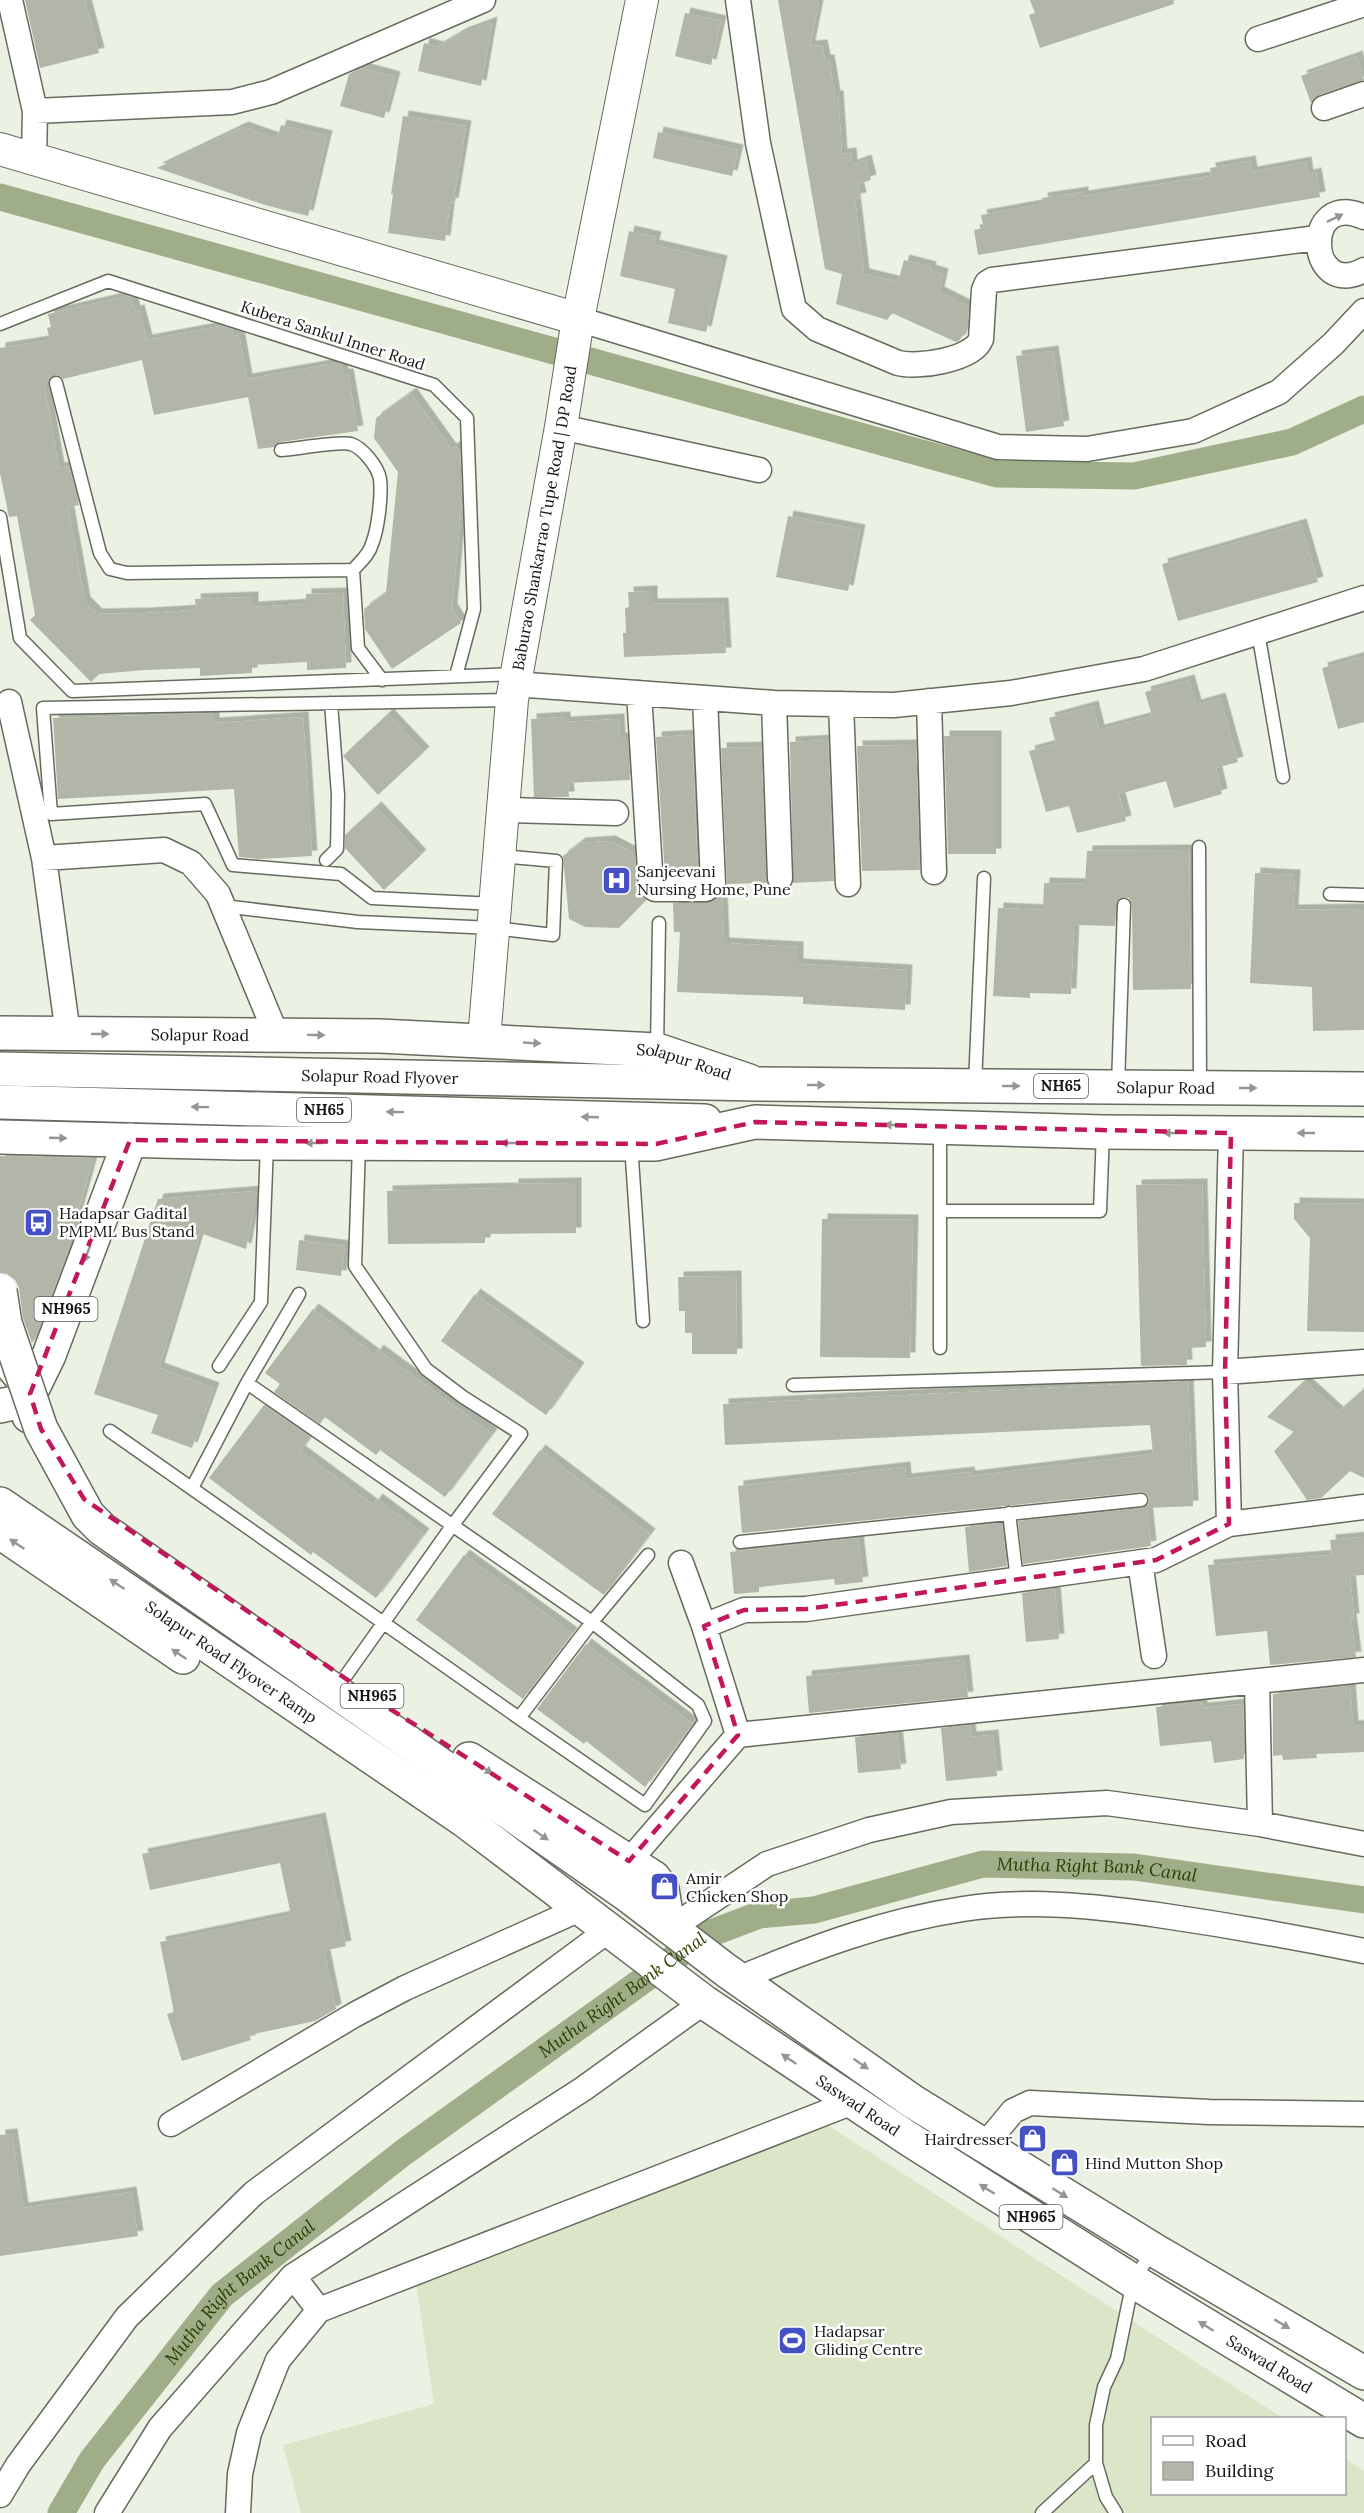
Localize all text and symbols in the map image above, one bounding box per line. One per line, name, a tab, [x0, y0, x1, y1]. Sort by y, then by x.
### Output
one-way arrow	[1326, 213, 1344, 223]
street label: Kubera Sankul Inner Road	[238, 296, 428, 374]
street label: Baburao Shankarrao Tupe Road | DP Road	[508, 364, 581, 672]
place label: Sanjeevani Nursing Home, Pune	[637, 861, 791, 899]
hospital icon: Sanjeevani Nursing Home, Pune	[600, 864, 632, 896]
street label: Solapur Road	[151, 1024, 250, 1045]
one-way arrow	[91, 1029, 110, 1039]
one-way arrow	[307, 1030, 326, 1040]
one-way arrow	[523, 1038, 542, 1047]
street label: Solapur Road	[636, 1039, 734, 1084]
street label: Solapur Road Flyover	[301, 1065, 459, 1088]
road number: NH65	[1034, 1074, 1088, 1098]
street label: Solapur Road	[1116, 1077, 1216, 1098]
one-way arrow	[806, 1080, 825, 1090]
one-way arrow	[1001, 1081, 1020, 1091]
one-way arrow	[1238, 1083, 1257, 1093]
road number: NH65	[297, 1098, 351, 1122]
one-way arrow	[191, 1102, 210, 1112]
one-way arrow	[386, 1107, 405, 1116]
one-way arrow	[581, 1112, 600, 1121]
one-way arrow	[884, 1120, 903, 1130]
one-way arrow	[1163, 1128, 1182, 1137]
one-way arrow	[1296, 1128, 1315, 1138]
one-way arrow	[49, 1134, 68, 1143]
one-way arrow	[305, 1138, 324, 1148]
one-way arrow	[500, 1138, 519, 1148]
place label: Hadapsar Gadital PMPML Bus Stand	[59, 1203, 195, 1241]
bus stop icon: Hadapsar Gadital PMPML Bus Stand	[22, 1206, 54, 1238]
one-way arrow	[82, 1245, 91, 1263]
road number: NH965	[34, 1297, 98, 1321]
one-way arrow	[9, 1539, 25, 1550]
one-way arrow	[108, 1578, 125, 1589]
street label: Solapur Road Flyover Ramp	[142, 1596, 321, 1727]
one-way arrow	[170, 1648, 187, 1659]
road number: NH965	[340, 1684, 404, 1708]
one-way arrow	[477, 1764, 493, 1775]
one-way arrow	[532, 1829, 548, 1841]
water label: Mutha Right Bank Canal	[996, 1852, 1199, 1887]
place label: Amir Chicken Shop	[685, 1868, 788, 1906]
shop icon: Amir Chicken Shop	[649, 1871, 681, 1903]
water label: Mutha Right Bank Canal	[534, 1927, 711, 2063]
one-way arrow	[781, 2054, 797, 2065]
one-way arrow	[852, 2058, 868, 2070]
street label: Saswad Road	[812, 2070, 904, 2140]
shop icon: Hairdresser	[1017, 2123, 1049, 2155]
place label: Hairdresser	[925, 2129, 1012, 2149]
shop icon: Hind Mutton Shop	[1048, 2147, 1080, 2179]
place label: Hind Mutton Shop	[1085, 2153, 1223, 2173]
one-way arrow	[979, 2183, 995, 2194]
one-way arrow	[1052, 2187, 1068, 2198]
road number: NH965	[1000, 2205, 1062, 2229]
water label: Mutha Right Bank Canal	[159, 2214, 319, 2369]
one-way arrow	[1273, 2319, 1290, 2329]
place label: Hadapsar Gliding Centre	[814, 2321, 923, 2359]
one-way arrow	[1198, 2321, 1214, 2332]
sports icon: Hadapsar Gliding Centre	[777, 2324, 809, 2356]
street label: Saswad Road	[1223, 2330, 1316, 2398]
legend	[1151, 2417, 1346, 2495]
text: Road	[1205, 2429, 1247, 2452]
text: Building	[1205, 2459, 1275, 2482]

